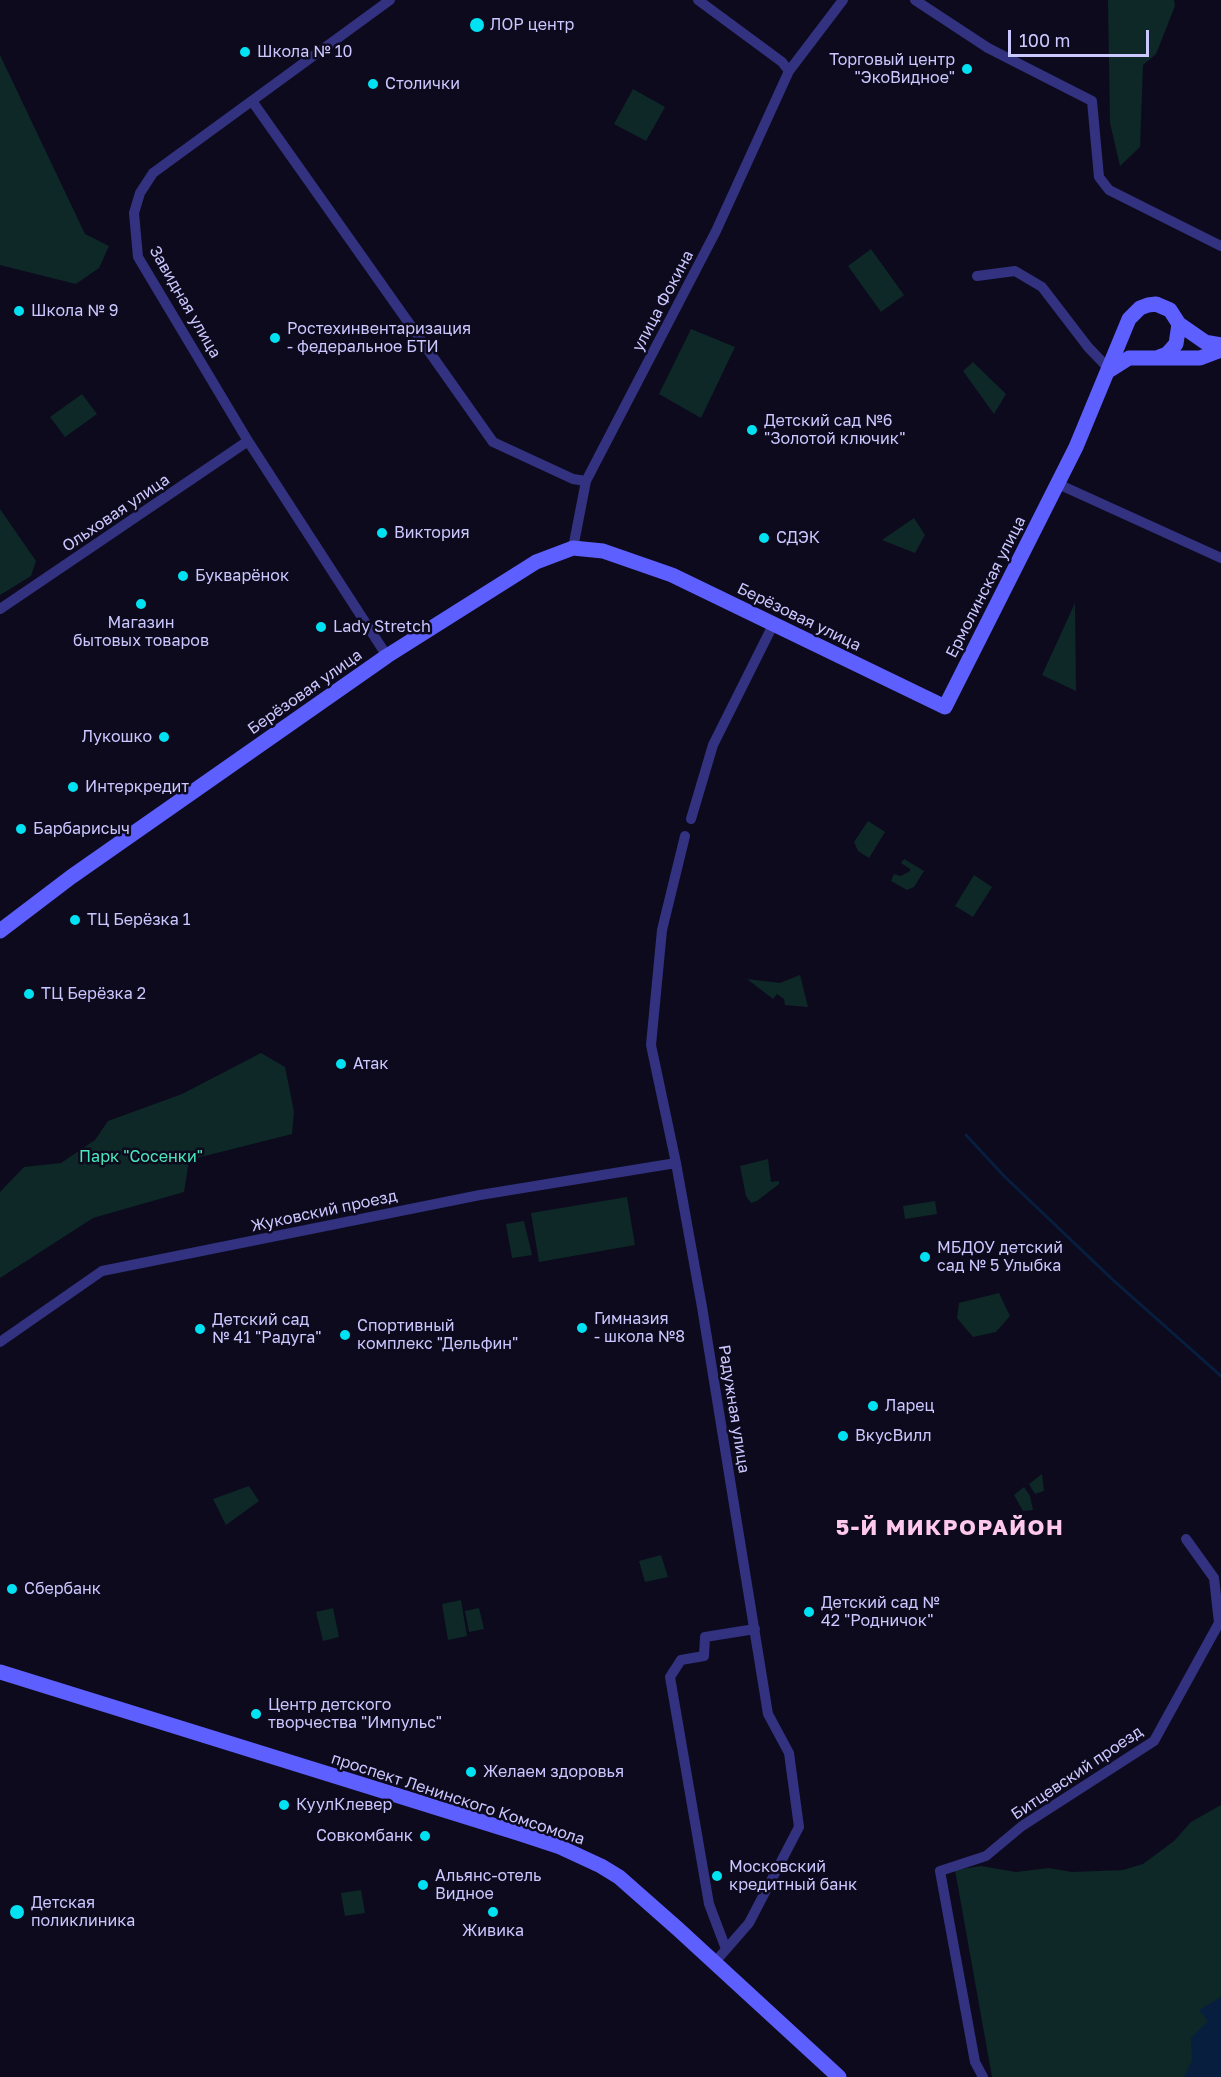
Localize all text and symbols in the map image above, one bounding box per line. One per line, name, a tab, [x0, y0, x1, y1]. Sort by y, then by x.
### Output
place label: ЛОР центр	[490, 15, 574, 35]
marker: ЛОР центр	[468, 16, 486, 34]
scale bar	[1011, 18, 1152, 56]
text: 100 m	[1019, 29, 1070, 51]
place label: Школа № 10	[257, 42, 352, 62]
marker: Школа № 10	[238, 45, 252, 59]
place label: Торговый центр "ЭкоВидное"	[829, 50, 955, 88]
marker: Торговый центр "ЭкоВидное"	[960, 62, 974, 76]
place label: Столички	[385, 74, 460, 94]
marker: Столички	[366, 77, 380, 91]
street label: Завидная улица	[145, 242, 225, 362]
street label: улица Фокина	[628, 247, 698, 355]
place label: Школа № 9	[31, 301, 118, 321]
marker: Школа № 9	[12, 304, 26, 318]
place label: Ростехинвентаризация - федеральное БТИ	[287, 319, 471, 357]
marker: Ростехинвентаризация - федеральное БТИ	[268, 331, 282, 345]
place label: Детский сад №6 "Золотой ключик"	[764, 411, 905, 449]
marker: Детский сад №6 "Золотой ключик"	[745, 423, 759, 437]
street label: Ольховая улица	[59, 470, 173, 556]
street label: Ермолинская улица	[942, 513, 1030, 661]
place label: Виктория	[394, 523, 470, 543]
marker: Виктория	[375, 526, 389, 540]
place label: СДЭК	[776, 528, 820, 548]
marker: СДЭК	[757, 531, 771, 545]
place label: Букварёнок	[195, 566, 289, 586]
marker: Букварёнок	[176, 569, 190, 583]
street label: Берёзовая улица	[734, 579, 864, 655]
marker: Магазин бытовых товаров	[134, 597, 148, 611]
place label: Магазин бытовых товаров	[73, 613, 209, 651]
place label: Lady Stretch	[333, 617, 431, 637]
marker: Lady Stretch	[314, 620, 328, 634]
street label: Берёзовая улица	[244, 645, 366, 739]
place label: Лукошко	[82, 727, 152, 747]
marker: Лукошко	[157, 730, 171, 744]
place label: Интеркредит	[85, 777, 189, 797]
marker: Интеркредит	[66, 780, 80, 794]
place label: Барбарисыч	[33, 819, 130, 839]
marker: Барбарисыч	[14, 822, 28, 836]
place label: ТЦ Берёзка 1	[87, 910, 190, 930]
marker: ТЦ Берёзка 1	[68, 913, 82, 927]
place label: ТЦ Берёзка 2	[41, 984, 146, 1004]
marker: ТЦ Берёзка 2	[22, 987, 36, 1001]
place label: Атак	[353, 1054, 389, 1074]
marker: Атак	[334, 1057, 348, 1071]
park label: Парк "Сосенки"	[79, 1147, 203, 1167]
street label: Жуковский проезд	[249, 1186, 399, 1236]
place label: МБДОУ детский сад № 5 Улыбка	[937, 1238, 1063, 1276]
marker: МБДОУ детский сад № 5 Улыбка	[918, 1250, 932, 1264]
place label: Гимназия - школа №8	[594, 1309, 685, 1347]
place label: Детский сад № 41 "Радуга"	[212, 1310, 321, 1348]
place label: Спортивный комплекс "Дельфин"	[357, 1316, 518, 1354]
marker: Гимназия - школа №8	[575, 1321, 589, 1335]
marker: Детский сад № 41 "Радуга"	[193, 1322, 207, 1336]
marker: Спортивный комплекс "Дельфин"	[338, 1328, 352, 1342]
street label: Радужная улица	[714, 1343, 754, 1475]
place label: Ларец	[885, 1396, 935, 1416]
marker: Ларец	[866, 1399, 880, 1413]
place label: ВкусВилл	[855, 1426, 932, 1446]
marker: ВкусВилл	[836, 1429, 850, 1443]
district label: 5-Й МИКРОРАЙОН	[836, 1515, 1064, 1541]
place label: Сбербанк	[24, 1579, 101, 1599]
marker: Сбербанк	[5, 1582, 19, 1596]
place label: Детский сад № 42 "Родничок"	[821, 1593, 940, 1631]
marker: Детский сад № 42 "Родничок"	[802, 1605, 816, 1619]
place label: Центр детского творчества "Импульс"	[268, 1695, 442, 1733]
marker: Центр детского творчества "Импульс"	[249, 1707, 263, 1721]
street label: Битцевский проезд	[1008, 1722, 1146, 1824]
street label: проспект Ленинского Комсомола	[329, 1749, 587, 1849]
place label: Желаем здоровья	[483, 1762, 624, 1782]
marker: Желаем здоровья	[464, 1765, 478, 1779]
place label: КуулКлевер	[296, 1795, 392, 1815]
marker: КуулКлевер	[277, 1798, 291, 1812]
place label: Совкомбанк	[316, 1826, 413, 1846]
marker: Совкомбанк	[418, 1829, 432, 1843]
place label: Московский кредитный банк	[729, 1857, 857, 1895]
place label: Альянс-отель Видное	[435, 1866, 541, 1904]
marker: Московский кредитный банк	[710, 1869, 724, 1883]
marker: Альянс-отель Видное	[416, 1878, 430, 1892]
place label: Детская поликлиника	[31, 1893, 135, 1931]
marker: Детская поликлиника	[8, 1903, 26, 1921]
marker: Живика	[486, 1905, 500, 1919]
place label: Живика	[462, 1921, 524, 1941]

